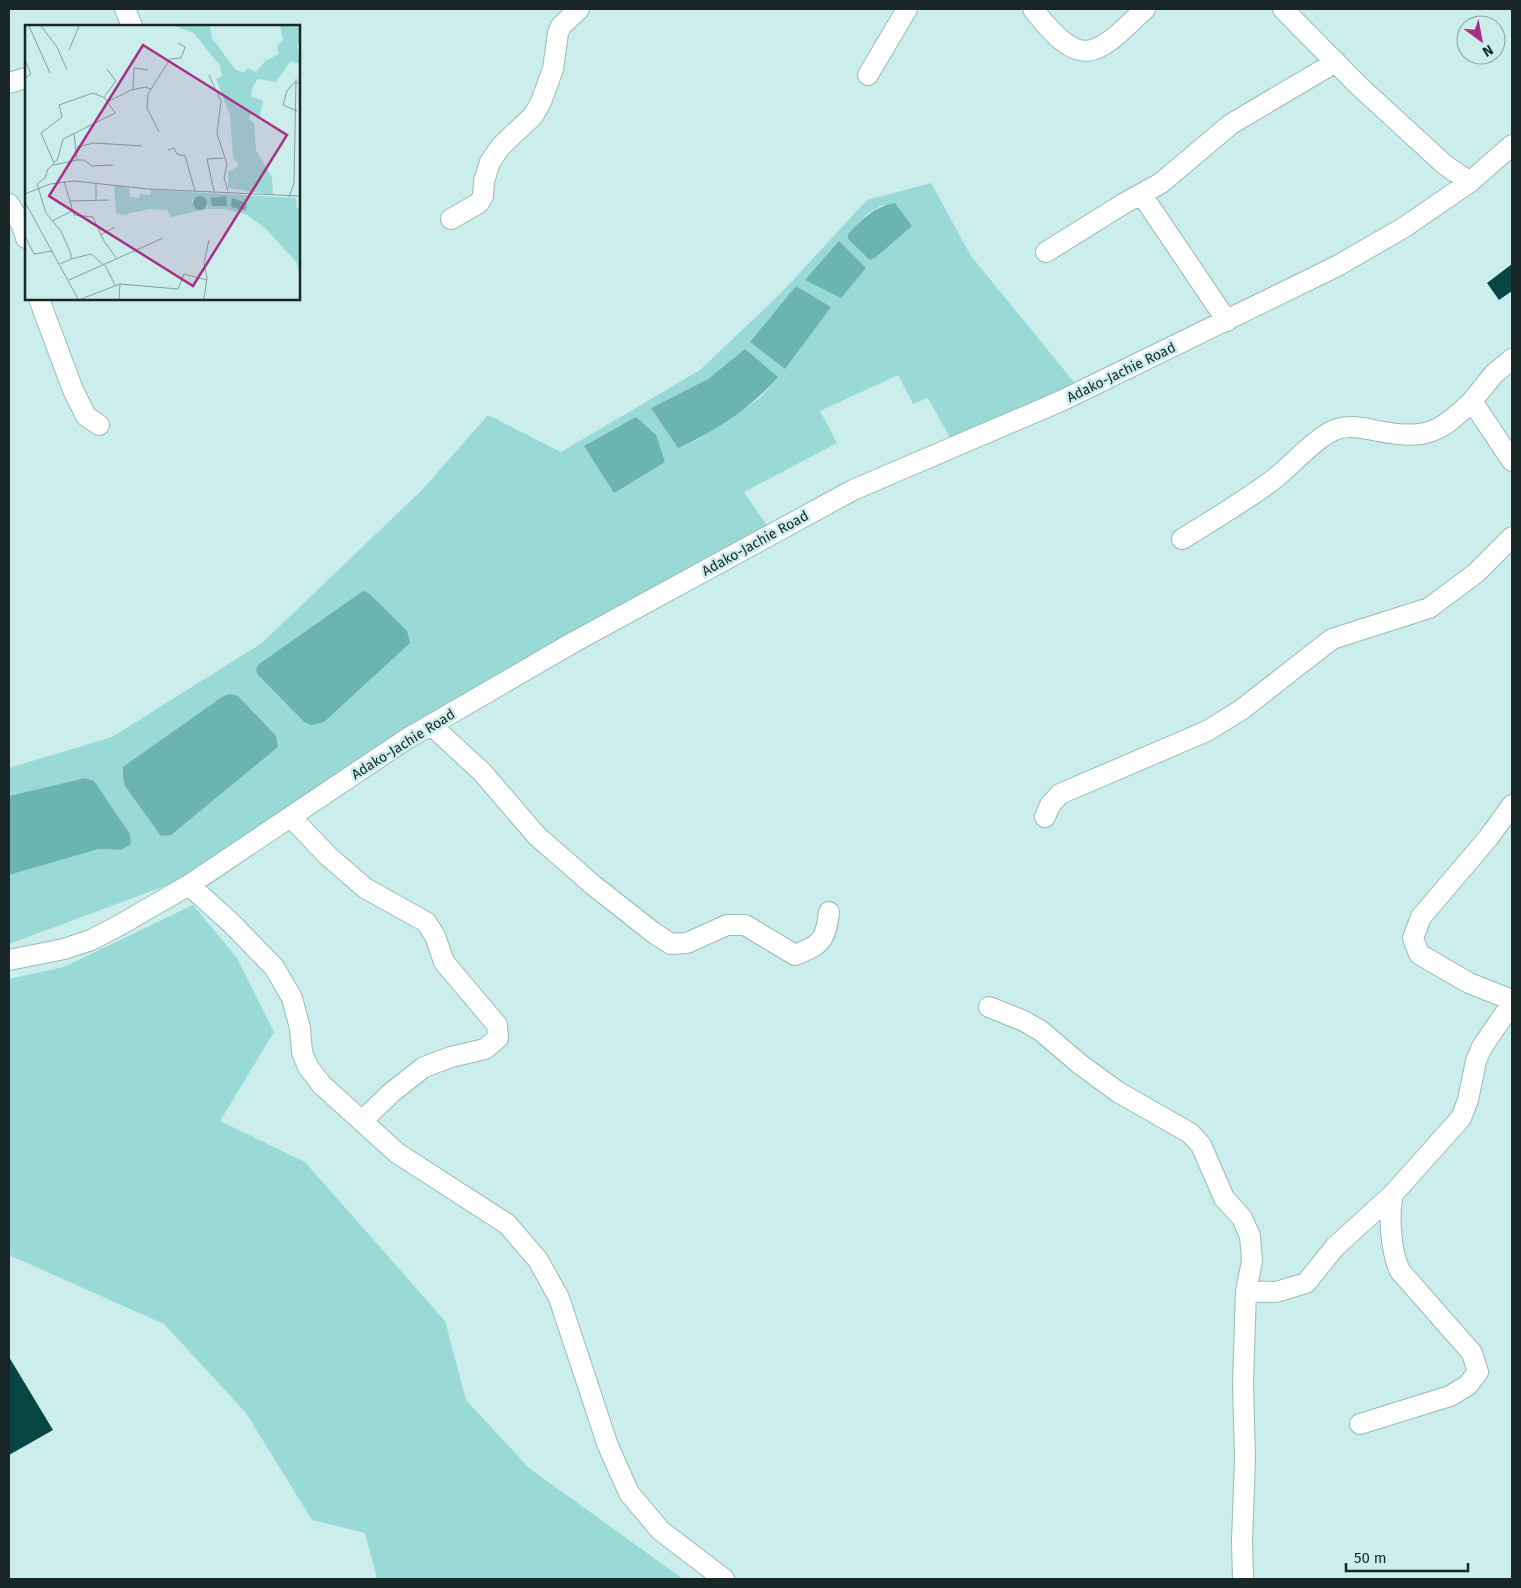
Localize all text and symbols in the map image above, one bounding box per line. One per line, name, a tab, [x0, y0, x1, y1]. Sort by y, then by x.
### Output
north arrow	[1456, 15, 1506, 65]
inset map	[25, 25, 300, 300]
text: N	[1479, 41, 1496, 60]
street label: Adako-Jachie Road	[1064, 339, 1178, 406]
street label: Adako-Jachie Road	[699, 507, 811, 580]
street label: Adako-Jachie Road	[348, 706, 458, 783]
scale bar	[1346, 1540, 1468, 1572]
text: 50 m	[1354, 1549, 1387, 1567]

